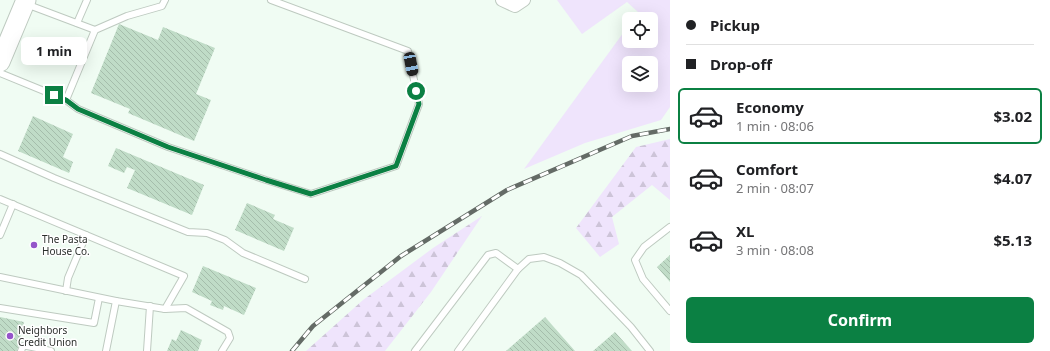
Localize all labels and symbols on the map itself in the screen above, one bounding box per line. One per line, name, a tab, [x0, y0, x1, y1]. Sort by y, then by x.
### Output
callout: 1 min	[21, 37, 87, 65]
car	[403, 51, 419, 77]
route start	[407, 82, 425, 100]
route end	[45, 86, 63, 104]
place label: The Pasta House Co.	[42, 232, 90, 258]
marker: The Pasta House Co.	[29, 240, 39, 250]
place label: Neighbors Credit Union	[18, 323, 77, 349]
marker: Neighbors Credit Union	[5, 331, 15, 341]

